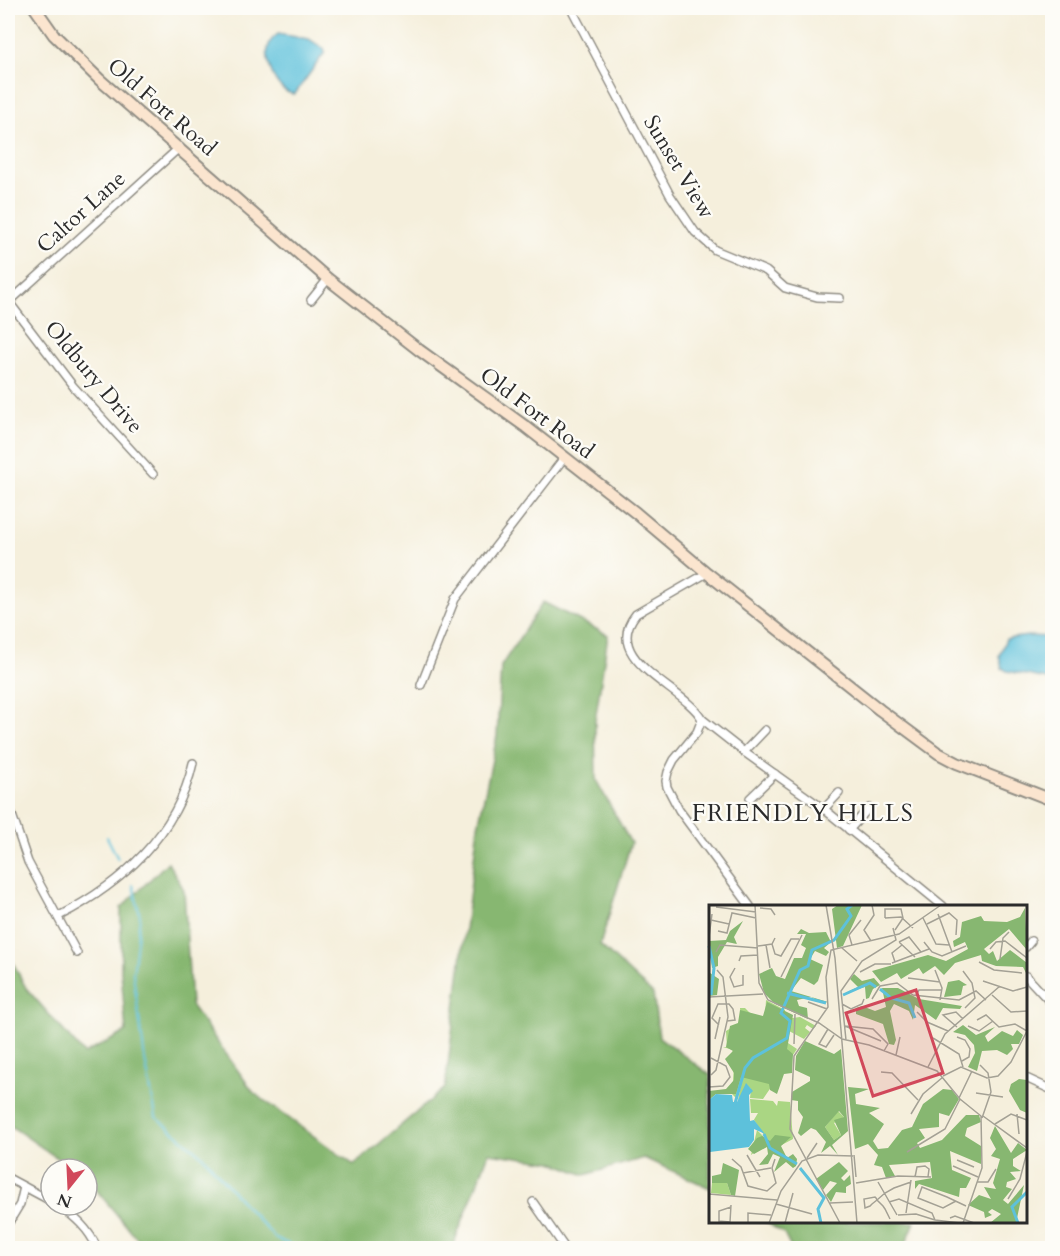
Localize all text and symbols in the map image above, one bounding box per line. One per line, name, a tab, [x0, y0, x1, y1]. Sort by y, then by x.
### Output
street label: Old Fort Road	[101, 51, 223, 163]
street label: Sunset View	[636, 110, 722, 225]
street label: Caltor Lane	[30, 164, 132, 260]
street label: Oldbury Drive	[38, 314, 150, 440]
street label: Old Fort Road	[474, 360, 601, 466]
district label: FRIENDLY HILLS	[692, 797, 914, 830]
inset map	[709, 905, 1027, 1223]
north arrow	[39, 1157, 99, 1217]
text: N	[55, 1188, 75, 1213]

